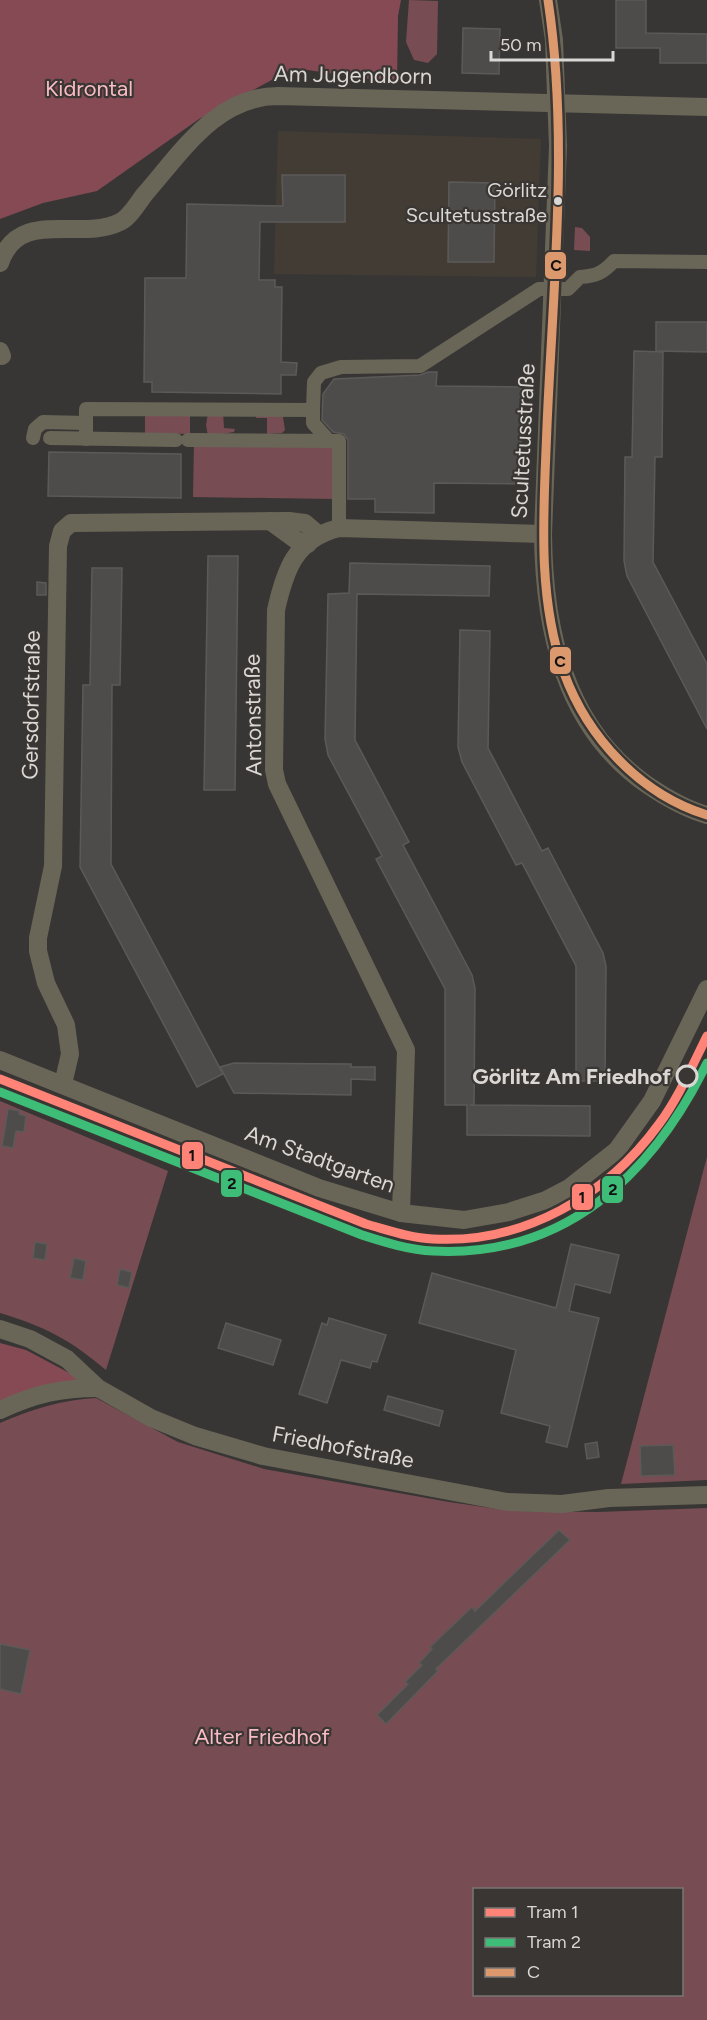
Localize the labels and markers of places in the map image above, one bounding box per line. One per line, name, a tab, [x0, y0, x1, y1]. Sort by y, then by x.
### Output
place label: Görlitz Scultetusstraße	[406, 178, 547, 227]
marker: Görlitz Scultetusstraße	[552, 195, 564, 207]
place label: Görlitz Am Friedhof	[472, 1063, 671, 1090]
marker: Görlitz Am Friedhof	[676, 1065, 698, 1087]

